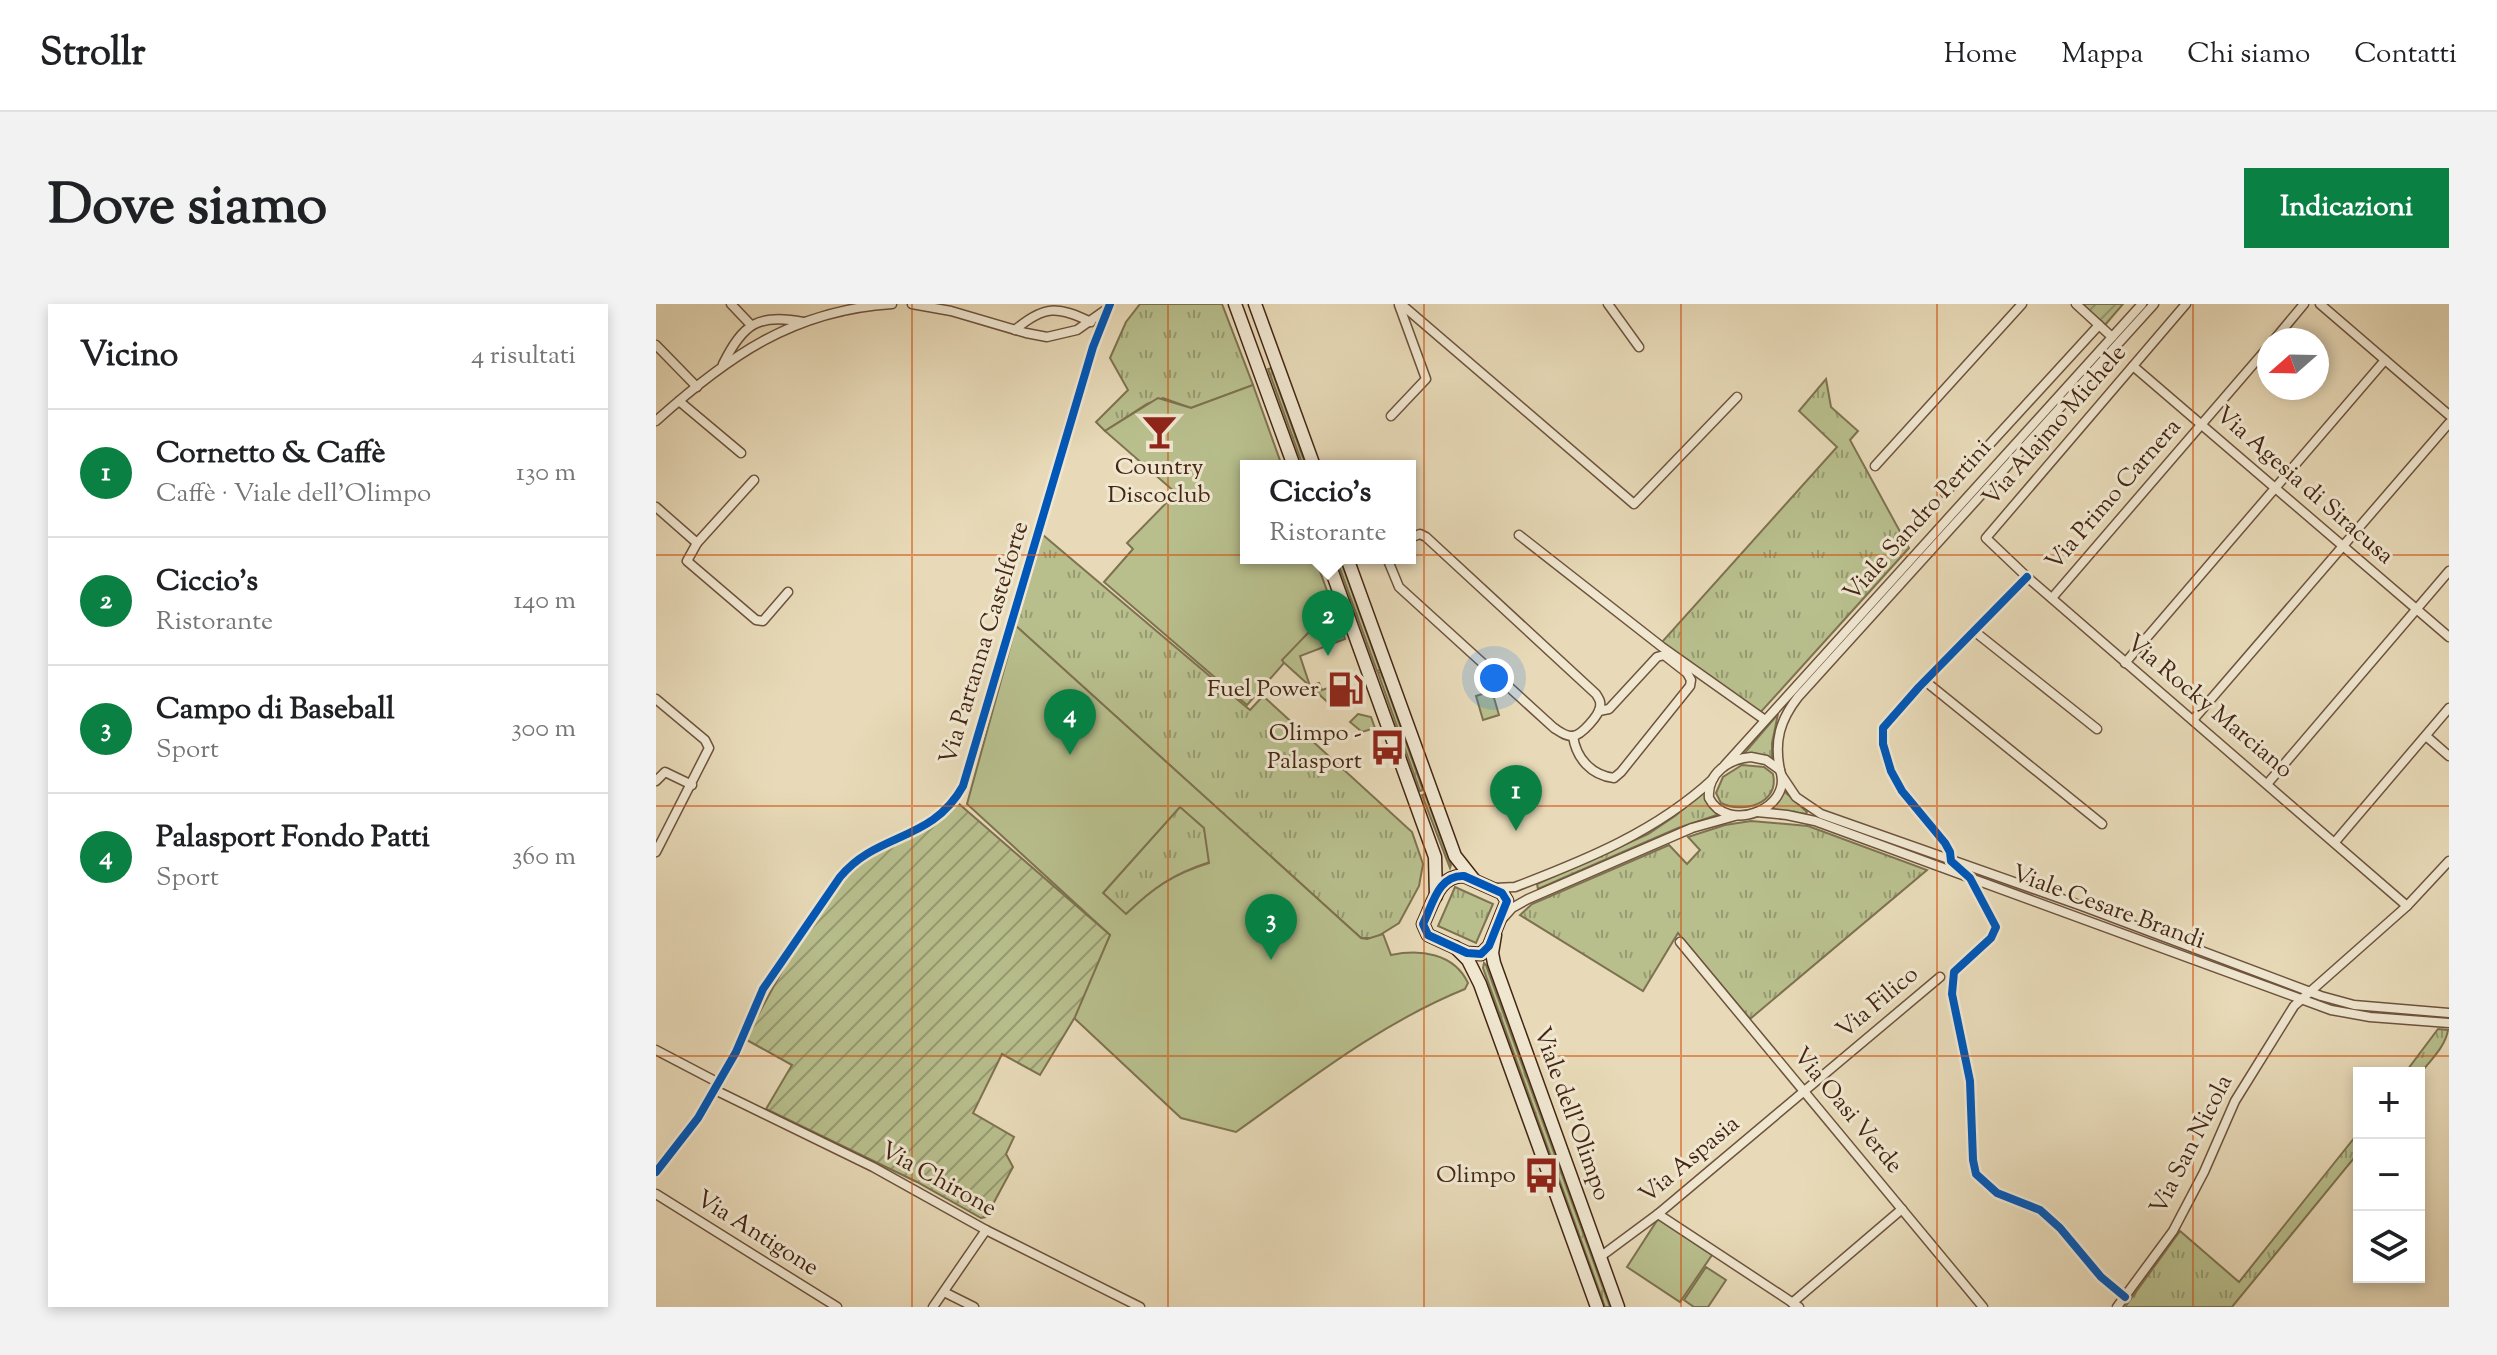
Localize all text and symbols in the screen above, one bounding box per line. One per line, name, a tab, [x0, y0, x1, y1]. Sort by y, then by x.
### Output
text: Strollr	[40, 28, 146, 82]
text: Home	[1944, 35, 2017, 75]
text: Mappa	[2061, 35, 2143, 75]
text: Chi siamo	[2187, 35, 2310, 75]
text: Contatti	[2354, 35, 2457, 75]
text: Dove siamo	[48, 168, 327, 249]
button: Indicazioni	[2244, 168, 2449, 248]
north arrow	[2257, 328, 2329, 400]
text: Vicino	[80, 332, 178, 381]
text: 4 risultati	[471, 338, 576, 375]
street label: Via Alajmo Michele	[1975, 338, 2135, 514]
street label: Via Agesia di Siracusa	[2207, 399, 2401, 573]
street label: Via Primo Carnera	[2038, 411, 2190, 579]
bar icon: Country Discoclub	[1140, 412, 1178, 450]
text: Cornetto & Caffè	[156, 433, 386, 476]
street label: Viale Sandro Pertini	[1836, 433, 2000, 609]
place label: Country Discoclub	[1107, 451, 1211, 513]
text: 1	[102, 455, 110, 492]
text: 130 m	[516, 455, 576, 492]
popup	[1240, 460, 1416, 564]
text: Ciccio's	[1269, 472, 1371, 515]
text: Caffè · Viale dell'Olimpo	[156, 476, 431, 513]
text: Ristorante	[1269, 515, 1387, 552]
street label: Via Partanna Castelforte	[932, 517, 1038, 769]
text: Ciccio's	[156, 561, 258, 604]
text: 2	[100, 583, 112, 620]
text: 140 m	[513, 583, 576, 620]
pin: 2	[1302, 590, 1354, 656]
text: Ristorante	[156, 604, 273, 641]
street label: Via Rocky Marciano	[2118, 627, 2300, 787]
your location	[1474, 658, 1514, 698]
fuel station icon: Fuel Power	[1326, 671, 1364, 709]
place label: Fuel Power	[1207, 673, 1319, 707]
text: Campo di Baseball	[156, 689, 395, 732]
pin: 4	[1044, 689, 1096, 755]
text: 3	[101, 711, 111, 748]
text: 300 m	[511, 711, 576, 748]
place label: Olimpo - Palasport	[1267, 717, 1362, 779]
bus stop icon: Olimpo - Palasport	[1369, 729, 1407, 767]
text: Sport	[156, 732, 219, 769]
pin: 1	[1490, 765, 1542, 831]
text: Palasport Fondo Patti	[156, 817, 430, 860]
text: 4	[99, 839, 113, 876]
text: 360 m	[512, 839, 576, 876]
street label: Viale Cesare Brandi	[2007, 857, 2210, 959]
text: Sport	[156, 860, 219, 897]
pin: 3	[1245, 894, 1297, 960]
street label: Via Filico	[1830, 958, 1926, 1048]
street label: Viale dell'Olimpo	[1524, 1022, 1618, 1206]
street label: Via Oasi Verde	[1784, 1040, 1910, 1182]
map controls	[2353, 1067, 2425, 1283]
button: +	[2353, 1067, 2425, 1139]
street label: Via San Nicola	[2142, 1069, 2242, 1221]
street label: Via Aspasia	[1633, 1108, 1747, 1212]
street label: Via Chirone	[874, 1134, 1002, 1226]
button: −	[2353, 1139, 2425, 1211]
bus stop icon: Olimpo	[1523, 1157, 1561, 1195]
place label: Olimpo	[1436, 1159, 1516, 1193]
street label: Via Antigone	[689, 1183, 825, 1285]
button: layers	[2353, 1211, 2425, 1283]

